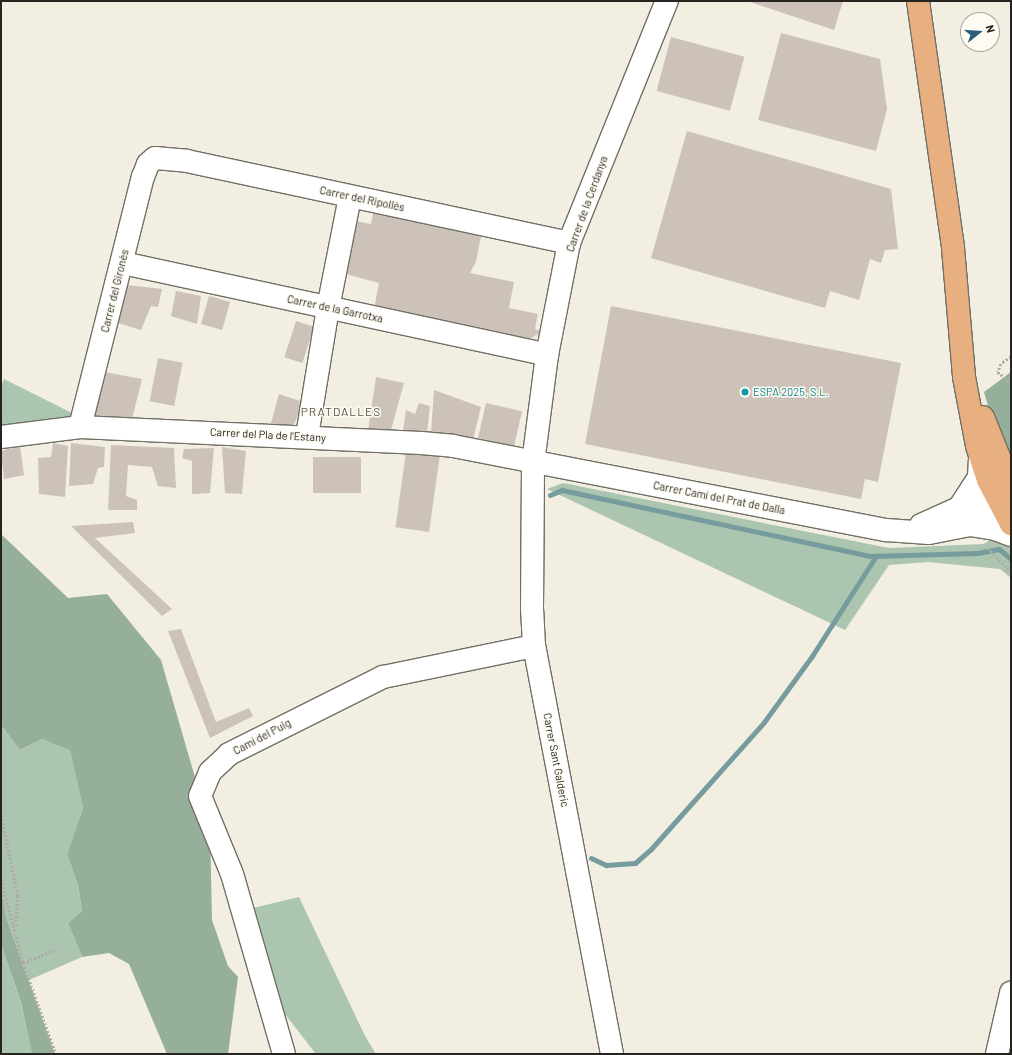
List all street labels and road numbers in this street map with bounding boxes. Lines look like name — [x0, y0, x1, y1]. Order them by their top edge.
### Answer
street label: Carrer de la Cerdanya — [563, 154, 611, 254]
street label: Carrer del Ripollès — [318, 184, 406, 214]
street label: Carrer del Gironès — [98, 248, 132, 334]
street label: Carrer de la Garrotxa — [286, 292, 384, 326]
street label: Carrer del Pla de l'Estany — [210, 425, 326, 445]
street label: Carrer Camí del Prat de Dalla — [652, 479, 786, 517]
street label: Carrer Sant Galderic — [540, 712, 572, 808]
street label: Camí del Puig — [231, 716, 293, 758]

